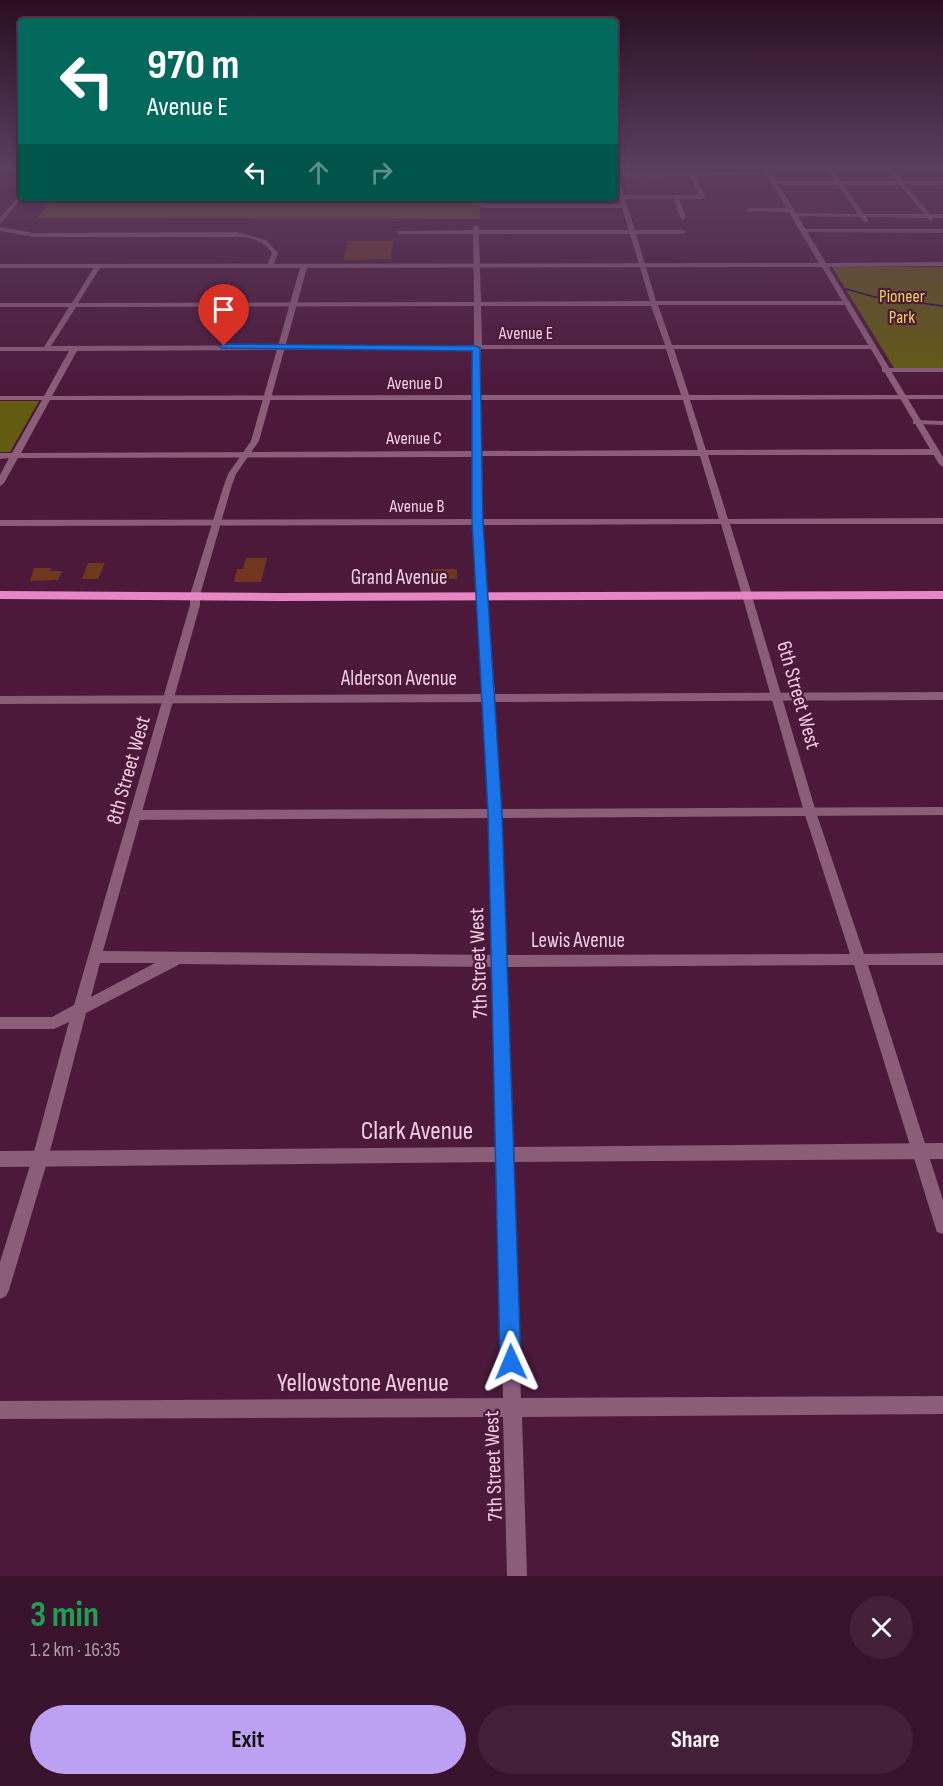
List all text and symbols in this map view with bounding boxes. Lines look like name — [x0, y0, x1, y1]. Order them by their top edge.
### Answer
text: 970 m — [147, 40, 239, 91]
icon: left — [48, 42, 126, 120]
text: Avenue E — [147, 91, 228, 123]
icon: left — [239, 156, 272, 189]
icon: ahead — [302, 156, 335, 189]
icon: right — [365, 156, 398, 189]
pin — [198, 284, 249, 346]
park label: Pioneer Park — [879, 286, 925, 328]
icon: arrive — [207, 293, 240, 326]
street label: Avenue E — [498, 323, 553, 344]
street label: Avenue D — [386, 373, 443, 394]
street label: Avenue C — [385, 428, 442, 449]
street label: Avenue B — [389, 496, 444, 517]
street label: Grand Avenue — [351, 565, 447, 590]
street label: 6th Street West — [771, 638, 826, 752]
street label: Alderson Avenue — [340, 666, 457, 691]
street label: 8th Street West — [101, 713, 156, 827]
street label: 7th Street West — [464, 907, 493, 1019]
street label: Lewis Avenue — [531, 928, 625, 953]
street label: Clark Avenue — [361, 1116, 473, 1147]
position arrow — [479, 1330, 543, 1394]
street label: Yellowstone Avenue — [277, 1368, 449, 1399]
street label: 7th Street West — [479, 1410, 508, 1522]
text: 3 min — [30, 1594, 99, 1637]
button: close — [850, 1596, 913, 1659]
text: 1.2 km · 16:35 — [30, 1638, 120, 1662]
button: Exit — [30, 1705, 466, 1774]
button: Share — [478, 1705, 913, 1774]

